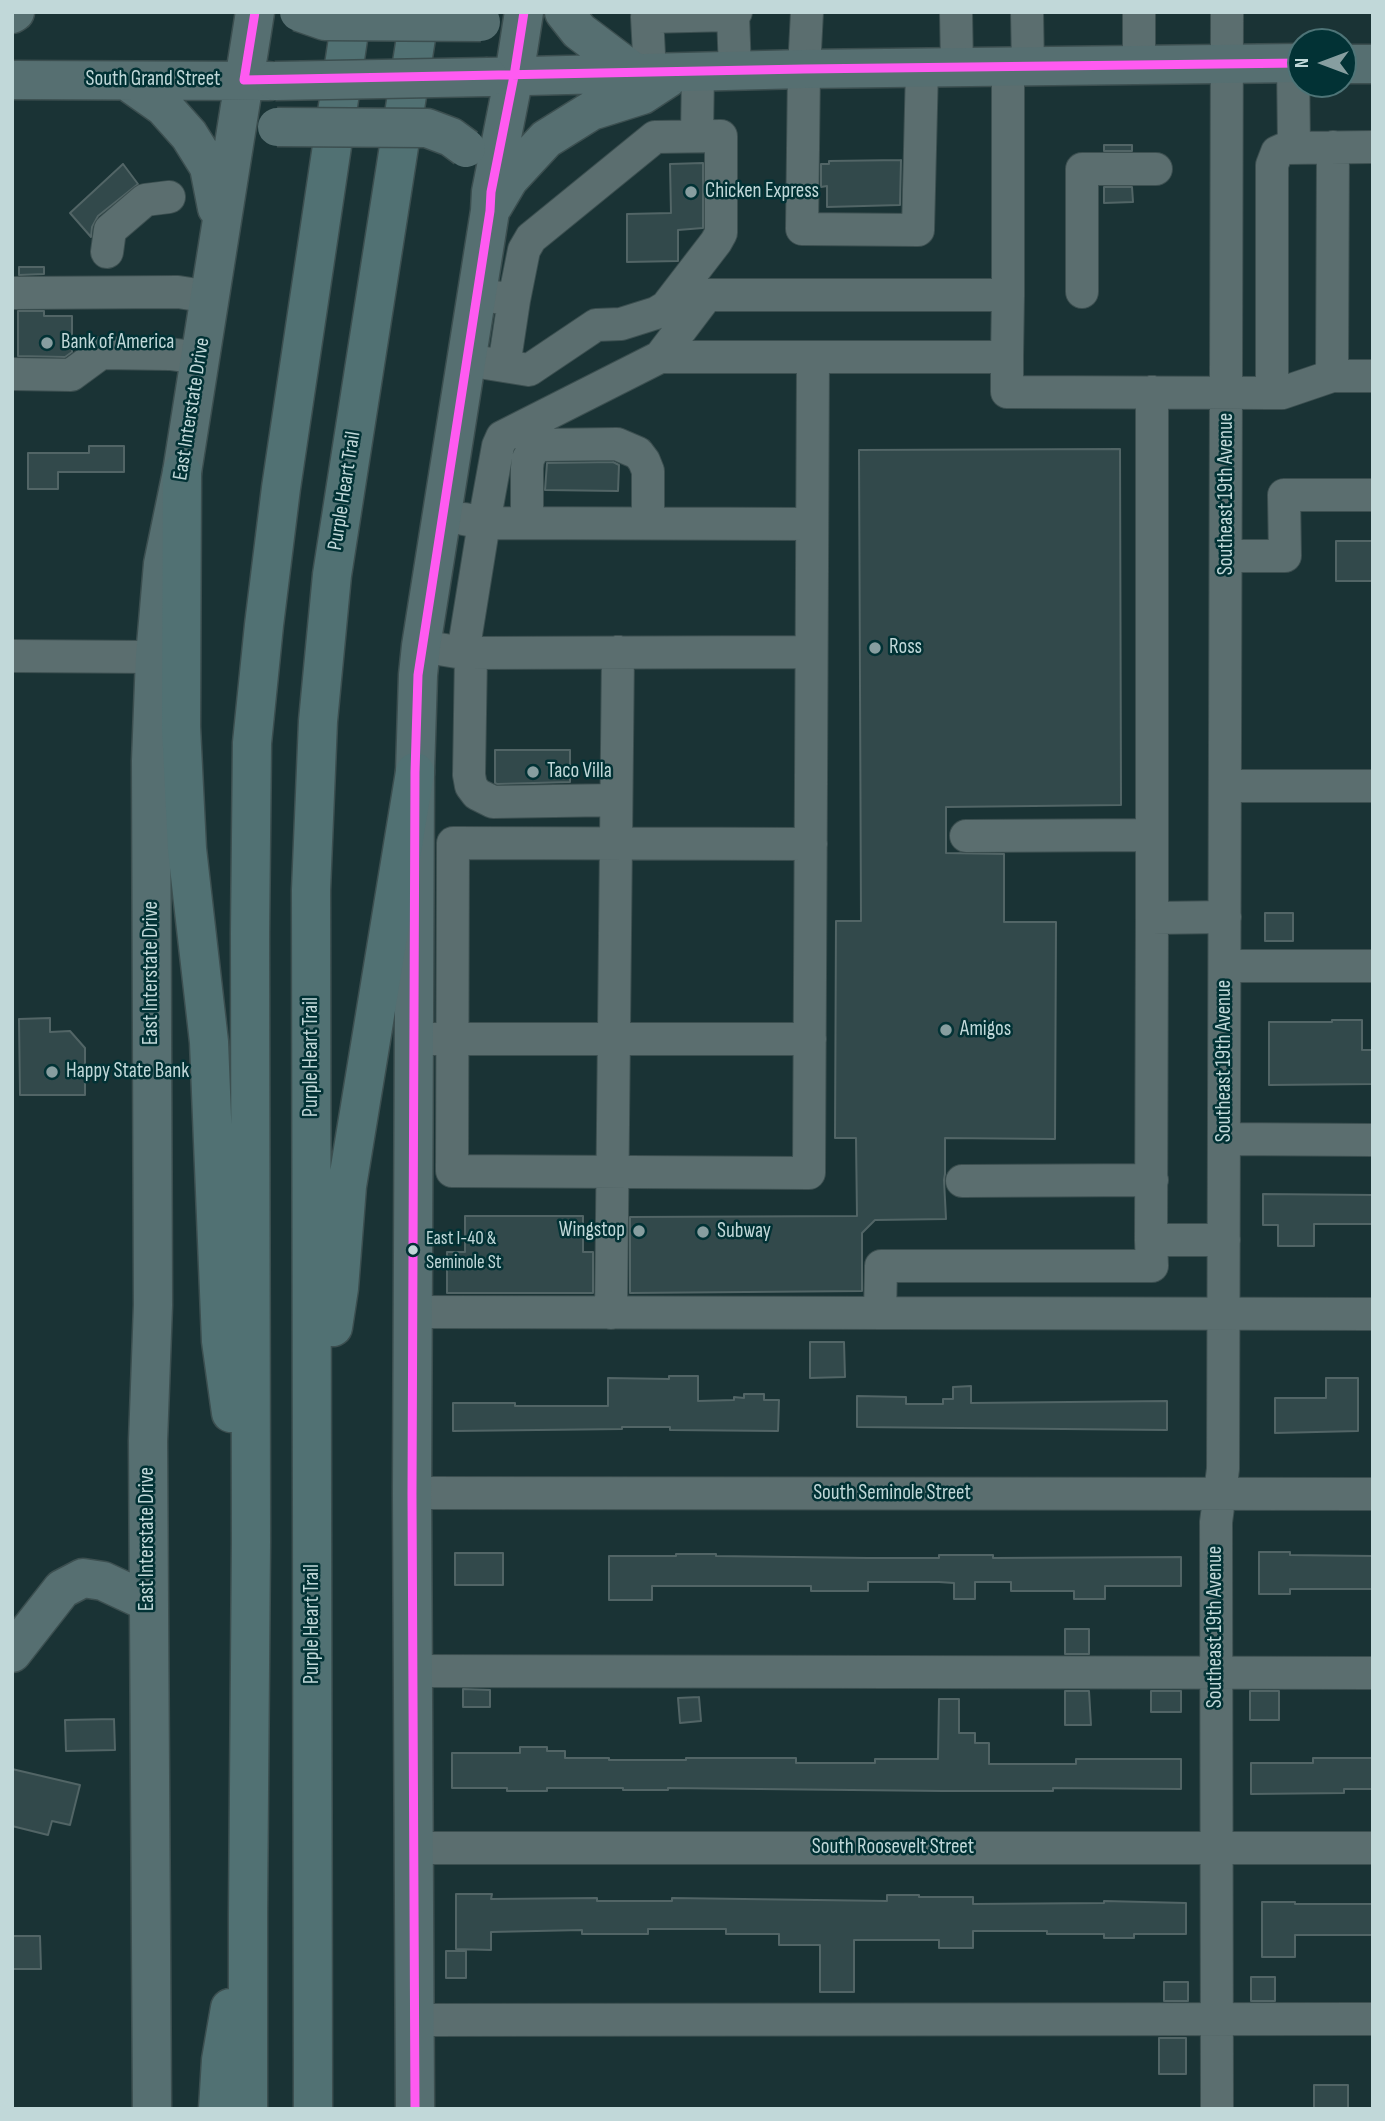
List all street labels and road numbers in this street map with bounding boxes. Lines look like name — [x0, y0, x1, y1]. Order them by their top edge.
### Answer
street label: South Grand Street — [86, 67, 220, 93]
street label: East Interstate Drive — [168, 336, 216, 482]
street label: Southeast 19th Avenue — [1214, 413, 1240, 575]
street label: Purple Heart Trail — [323, 430, 367, 552]
street label: East Interstate Drive — [139, 901, 165, 1045]
street label: Southeast 19th Avenue — [1212, 980, 1238, 1142]
street label: Purple Heart Trail — [299, 997, 325, 1117]
street label: East Interstate Drive — [135, 1467, 161, 1611]
street label: South Seminole Street — [813, 1481, 971, 1507]
street label: Southeast 19th Avenue — [1203, 1546, 1229, 1708]
street label: Purple Heart Trail — [300, 1564, 326, 1684]
street label: South Roosevelt Street — [812, 1835, 974, 1861]

